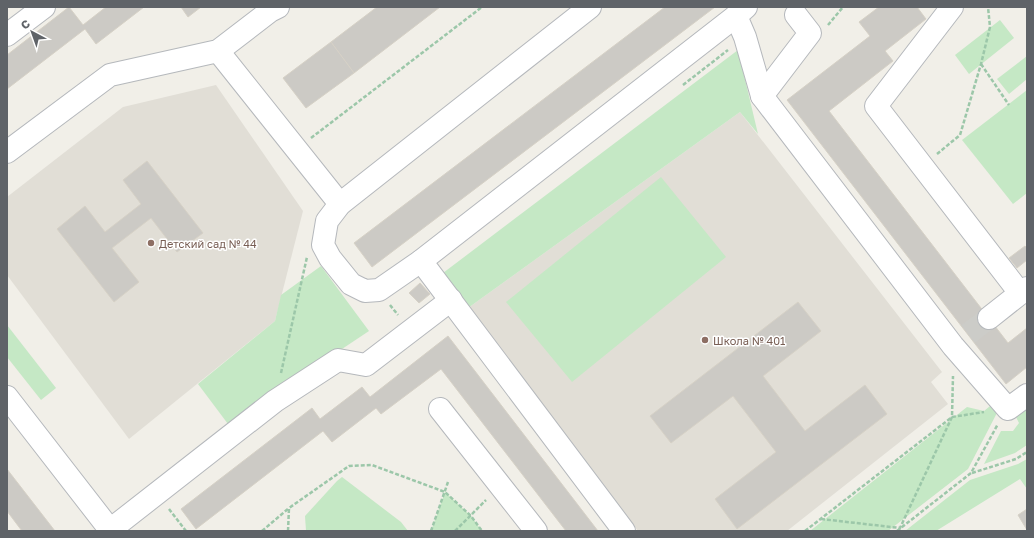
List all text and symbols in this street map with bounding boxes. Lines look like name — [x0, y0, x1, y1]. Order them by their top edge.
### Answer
north arrow — [12, 12, 52, 52]
text: С — [18, 16, 32, 32]
place label: Детский сад № 44 — [159, 237, 257, 250]
marker: Детский сад № 44 — [146, 238, 156, 248]
place label: Школа № 401 — [713, 334, 785, 347]
marker: Школа № 401 — [700, 335, 710, 345]

